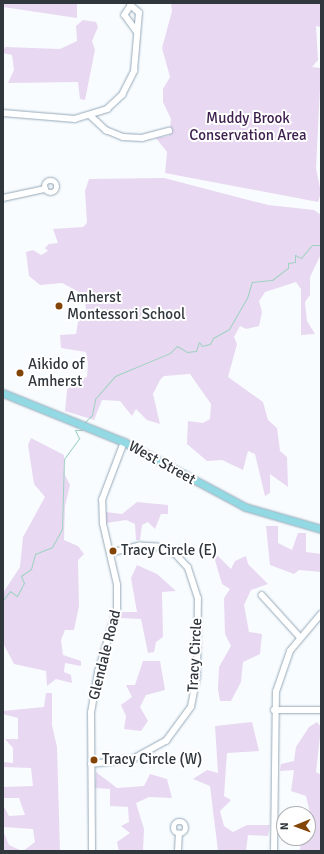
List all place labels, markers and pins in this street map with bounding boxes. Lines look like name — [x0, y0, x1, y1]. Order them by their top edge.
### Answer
place label: Amherst Montessori School — [67, 288, 185, 323]
marker: Amherst Montessori School — [54, 301, 64, 311]
place label: Aikido of Amherst — [28, 355, 85, 390]
marker: Aikido of Amherst — [15, 368, 25, 378]
place label: Tracy Circle (E) — [121, 542, 217, 560]
marker: Tracy Circle (E) — [108, 546, 118, 556]
place label: Tracy Circle (W) — [102, 751, 202, 769]
marker: Tracy Circle (W) — [89, 755, 99, 765]

